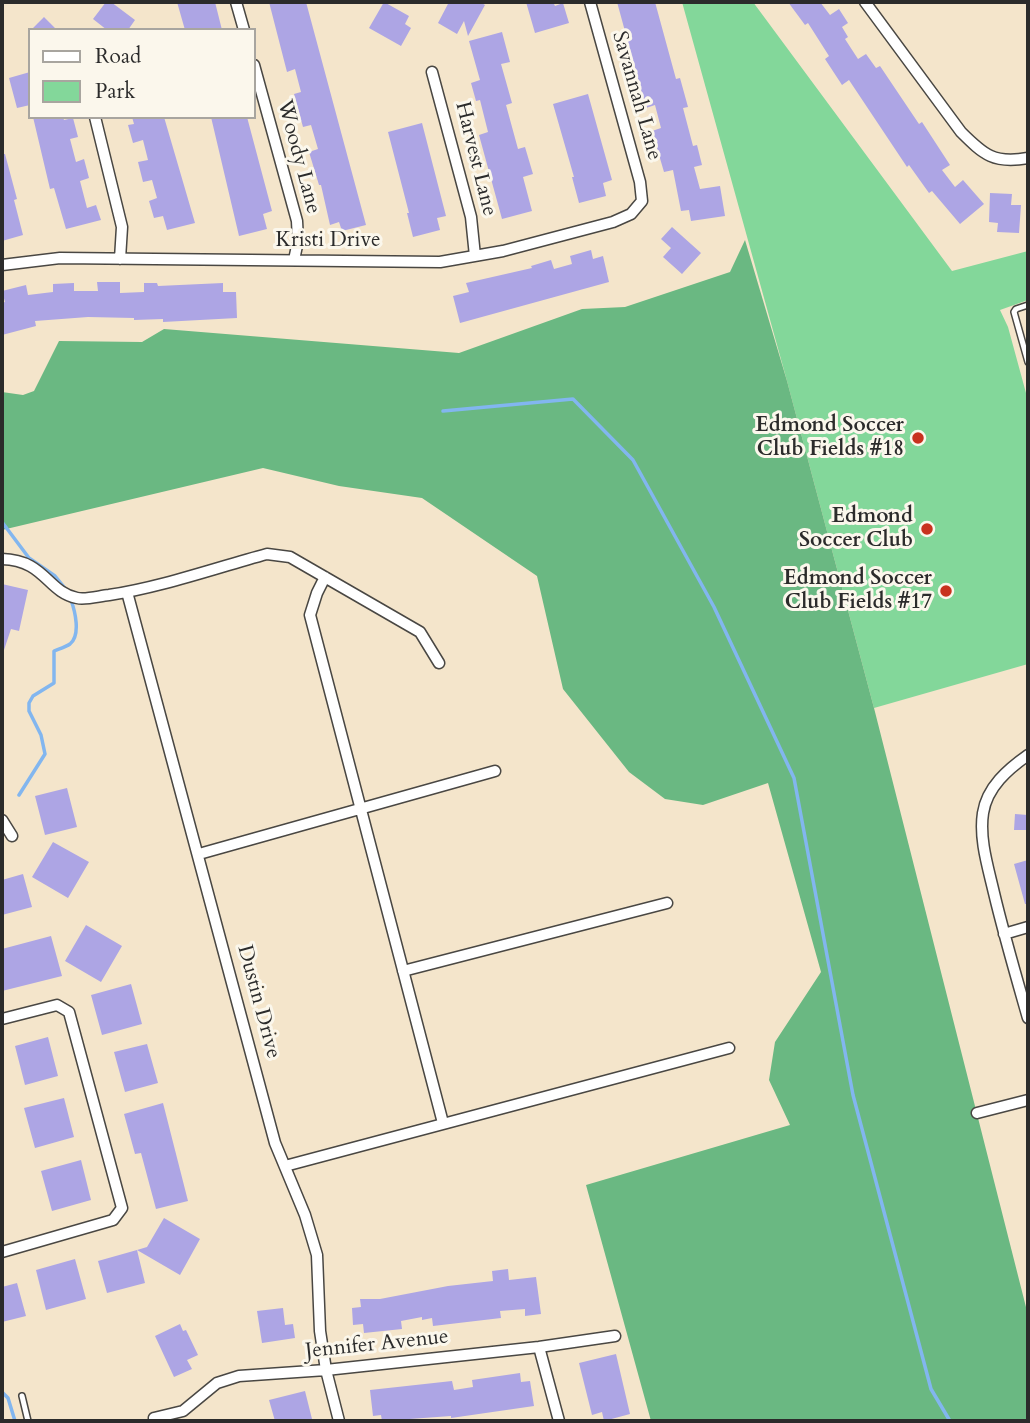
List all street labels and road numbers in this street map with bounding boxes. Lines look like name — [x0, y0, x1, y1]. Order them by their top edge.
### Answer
street label: Savannah Lane — [606, 29, 666, 163]
street label: Woody Lane — [271, 97, 325, 217]
street label: Harvest Lane — [449, 99, 501, 219]
street label: Kristi Drive — [275, 228, 381, 254]
street label: Dustin Drive — [231, 942, 285, 1062]
street label: Jennifer Avenue — [304, 1325, 450, 1365]

